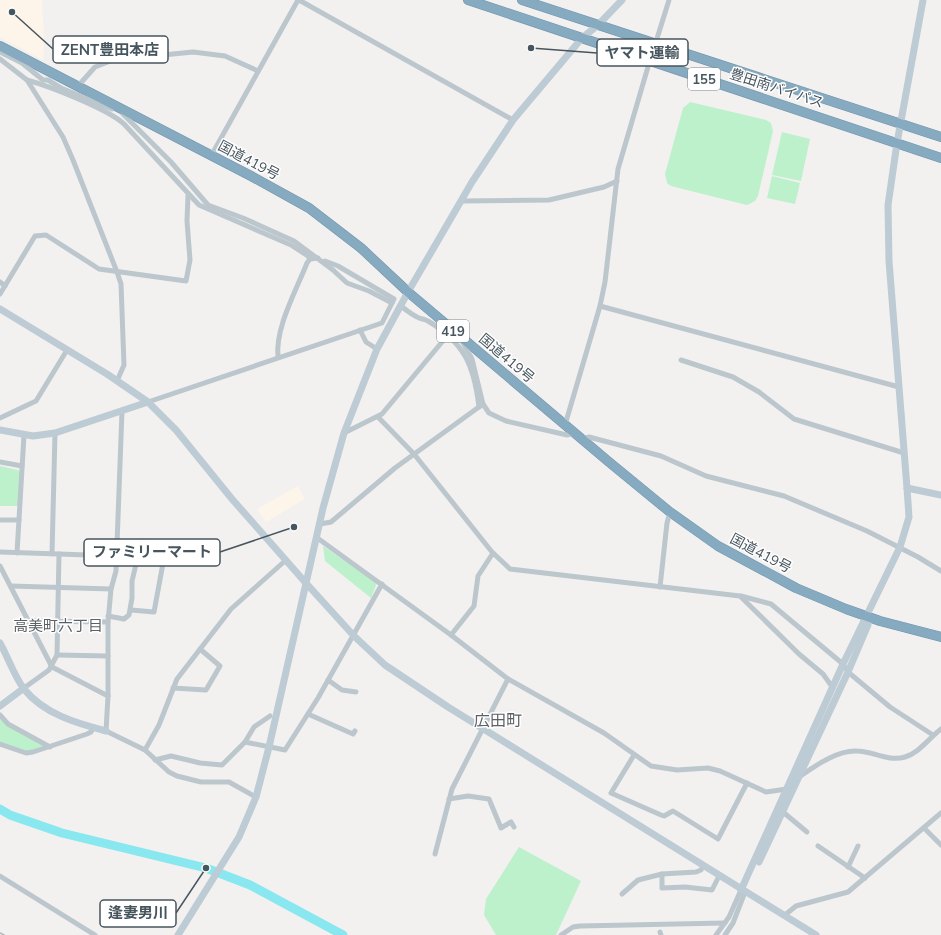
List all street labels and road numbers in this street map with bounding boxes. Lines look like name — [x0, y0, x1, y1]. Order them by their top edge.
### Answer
street label: 豊田南バイパス — [728, 64, 826, 112]
road number: 155 — [688, 68, 720, 90]
street label: 国道419号 — [215, 136, 283, 184]
road number: 419 — [437, 320, 469, 342]
street label: 国道419号 — [475, 330, 539, 386]
street label: 国道419号 — [727, 529, 795, 577]

